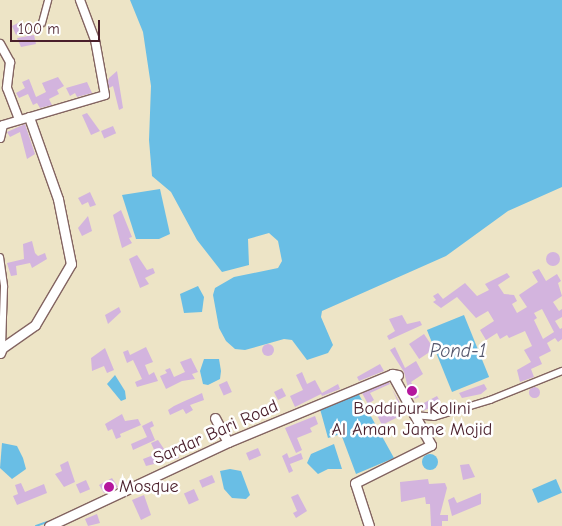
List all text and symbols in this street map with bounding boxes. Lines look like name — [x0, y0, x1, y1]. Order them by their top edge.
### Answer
scale bar — [12, 10, 102, 42]
text: 100 m — [18, 20, 60, 38]
water label: Pond-1 — [430, 341, 486, 363]
marker: Boddipur Kolini Al Aman Jame Mojid — [406, 385, 418, 397]
street label: Sardar Bari Road — [150, 396, 282, 470]
place label: Boddipur Kolini Al Aman Jame Mojid — [332, 399, 492, 442]
place label: Mosque — [119, 476, 178, 498]
marker: Mosque — [103, 481, 115, 493]

